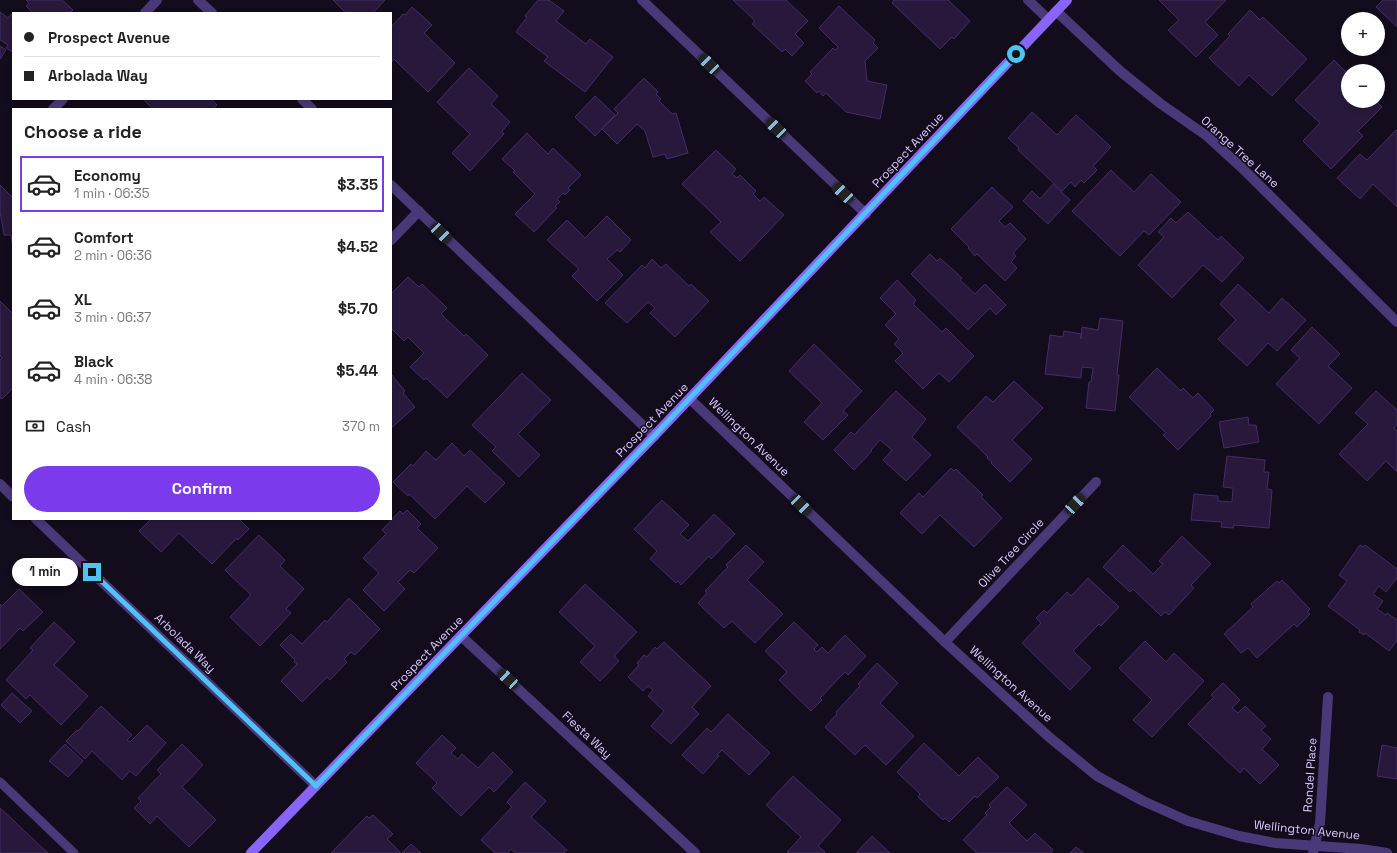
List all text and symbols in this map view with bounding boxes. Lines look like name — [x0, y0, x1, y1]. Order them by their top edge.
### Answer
map controls — [1341, 12, 1385, 108]
button: + — [1341, 12, 1385, 56]
text: Prospect Avenue — [48, 28, 170, 47]
route start — [1007, 45, 1025, 63]
car — [696, 51, 722, 77]
button: − — [1341, 64, 1385, 108]
text: Arbolada Way — [48, 66, 148, 85]
street label: Prospect Avenue — [869, 109, 947, 191]
street label: Orange Tree Lane — [1198, 113, 1282, 191]
car — [763, 115, 789, 141]
text: Choose a ride — [24, 120, 142, 143]
icon: car — [26, 166, 62, 202]
text: Economy — [74, 166, 141, 185]
text: $3.35 — [337, 175, 378, 194]
car — [830, 180, 856, 206]
text: 1 min · 06:35 — [74, 185, 149, 202]
car — [428, 220, 454, 246]
icon: car — [26, 228, 62, 264]
text: Comfort — [74, 228, 134, 247]
text: $4.52 — [337, 237, 378, 256]
text: 2 min · 06:36 — [74, 247, 152, 264]
icon: car — [26, 290, 62, 326]
text: XL — [74, 290, 92, 309]
text: $5.70 — [338, 299, 378, 318]
text: 3 min · 06:37 — [74, 309, 151, 326]
icon: car — [26, 352, 62, 388]
text: Black — [74, 352, 114, 371]
text: $5.44 — [336, 361, 378, 380]
text: 4 min · 06:38 — [74, 371, 152, 388]
street label: Prospect Avenue — [612, 379, 692, 461]
street label: Wellington Avenue — [705, 394, 793, 480]
icon: cash — [24, 415, 46, 437]
text: Cash — [56, 417, 91, 436]
text: 370 m — [342, 418, 380, 435]
button: Confirm — [24, 466, 380, 512]
car — [1062, 491, 1088, 517]
car — [788, 492, 814, 518]
street label: Olive Tree Circle — [974, 515, 1048, 591]
callout: 1 min — [12, 558, 78, 586]
text: 1 min — [29, 563, 61, 580]
route end — [83, 563, 101, 581]
street label: Arbolada Way — [151, 610, 219, 676]
street label: Prospect Avenue — [387, 612, 467, 694]
street label: Wellington Avenue — [966, 642, 1056, 726]
car — [495, 666, 521, 692]
street label: Fiesta Way — [559, 708, 615, 762]
street label: Rondel Place — [1299, 737, 1321, 813]
street label: Wellington Avenue — [1253, 816, 1361, 844]

